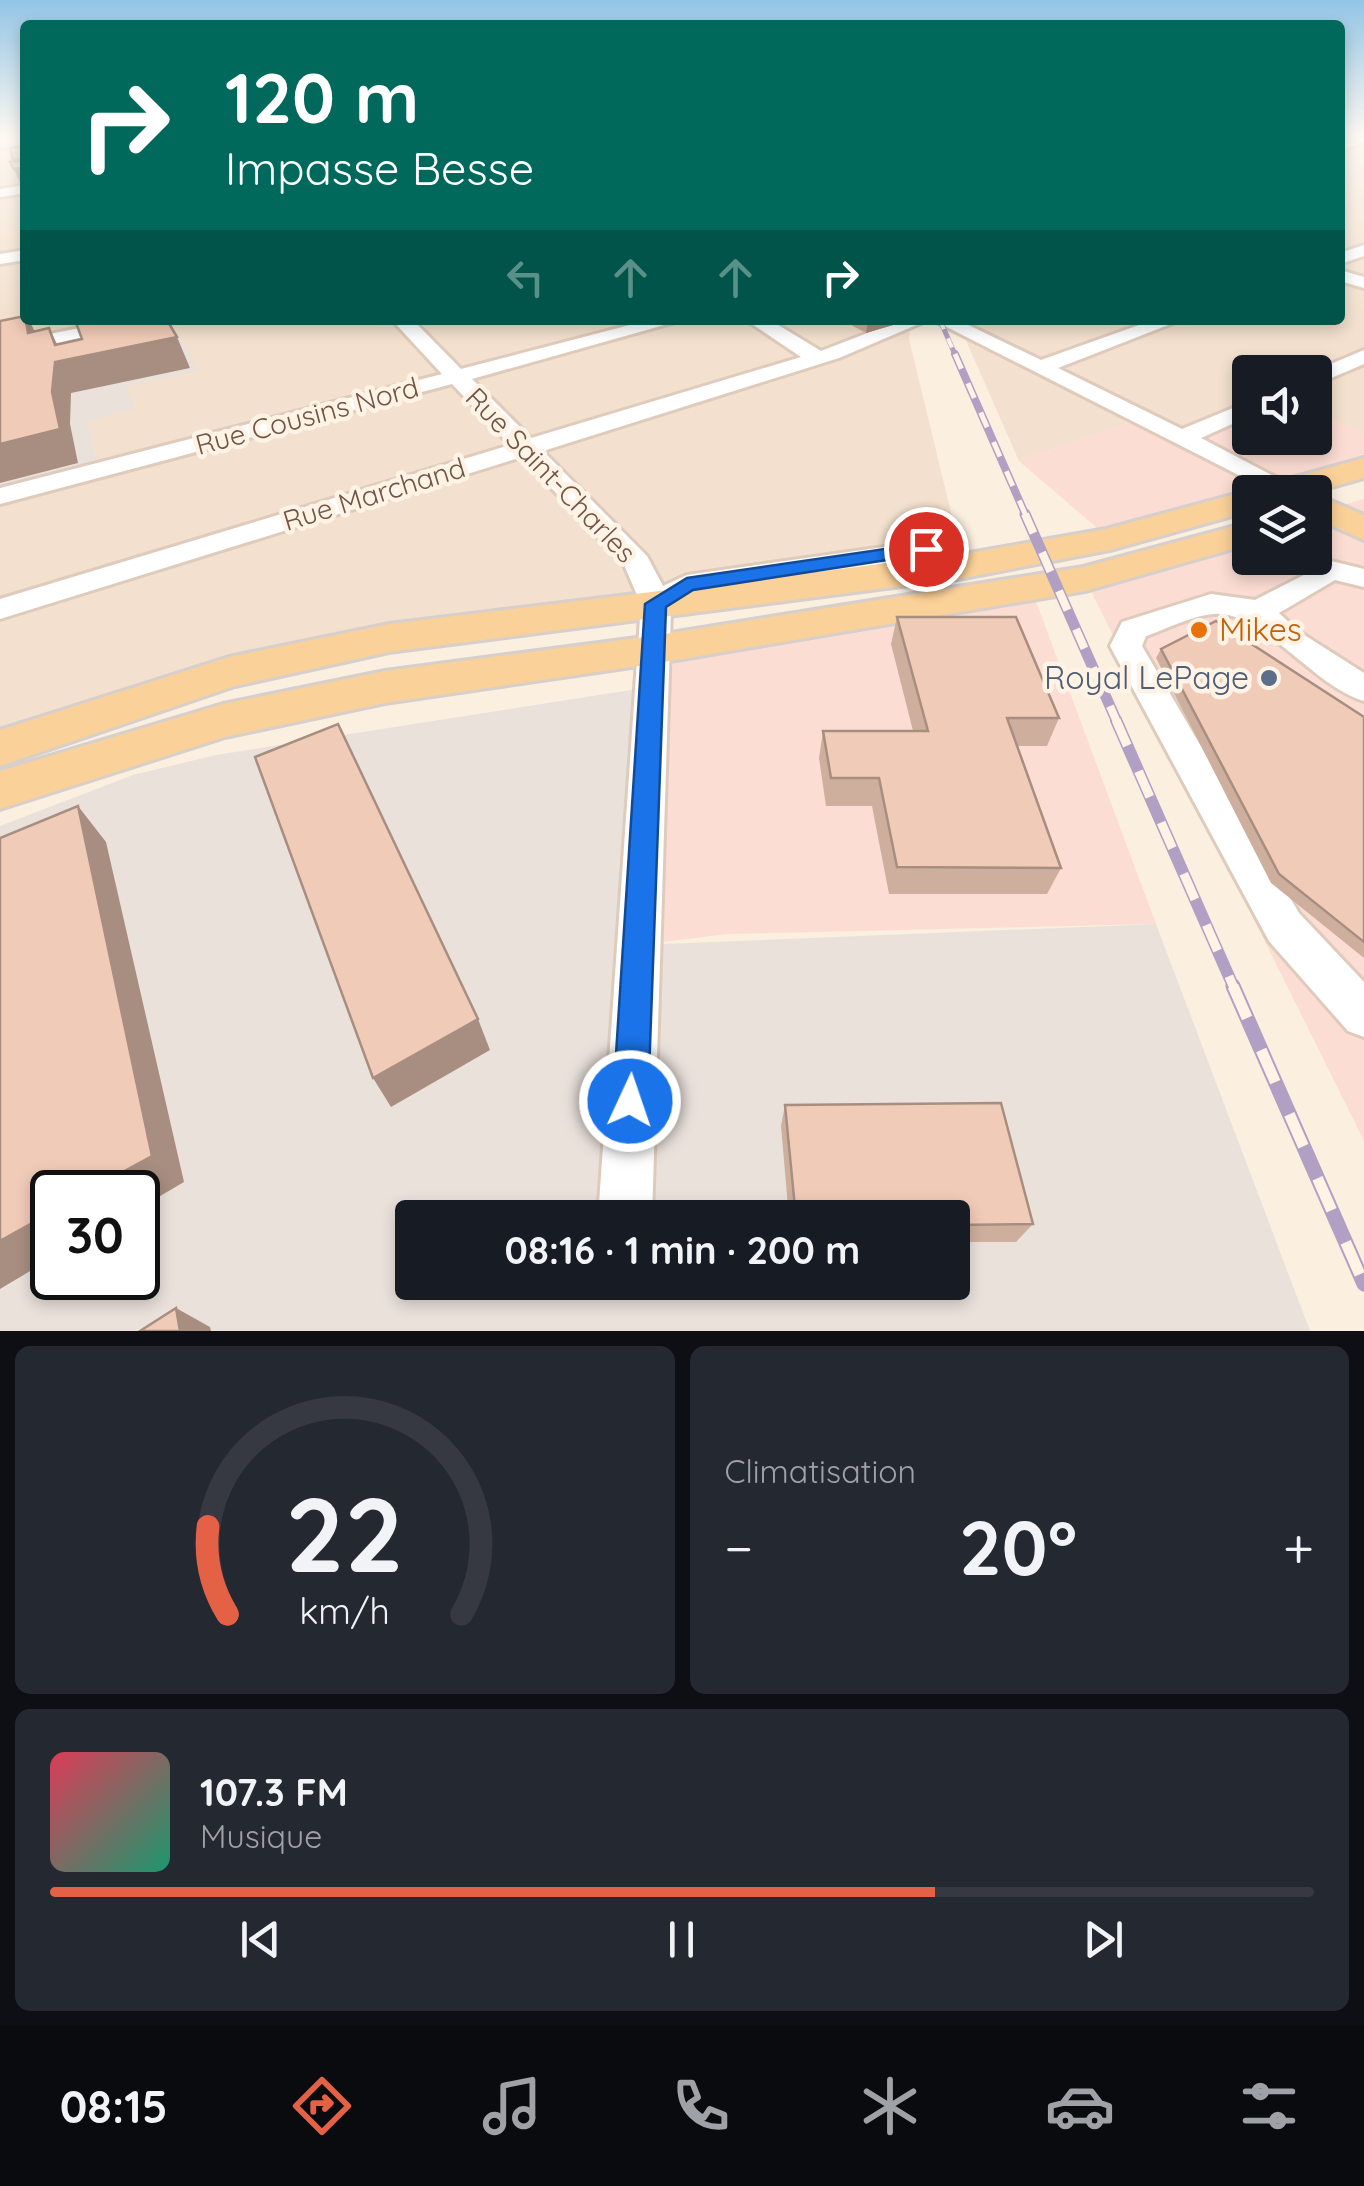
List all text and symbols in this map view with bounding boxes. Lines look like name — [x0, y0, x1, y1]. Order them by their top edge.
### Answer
text: 120 m — [225, 53, 419, 141]
icon: right — [60, 60, 190, 190]
text: Impasse Besse — [225, 140, 534, 196]
icon: left — [498, 250, 553, 305]
icon: ahead — [603, 250, 658, 305]
icon: ahead — [708, 250, 763, 305]
icon: right — [813, 250, 868, 305]
map controls — [1232, 355, 1332, 575]
button: sound — [1232, 355, 1332, 455]
street label: Rue Cousins Nord — [191, 369, 422, 462]
street label: Rue Saint-Charles — [459, 380, 644, 570]
street label: Rue Marchand — [279, 449, 469, 538]
button: layers — [1232, 475, 1332, 575]
pin — [884, 507, 969, 592]
icon: arrive — [899, 522, 954, 577]
place label: Mikes — [1219, 609, 1302, 649]
marker: Mikes — [1188, 619, 1210, 641]
place label: Royal LePage — [1044, 657, 1249, 697]
marker: Royal LePage — [1258, 667, 1280, 689]
position arrow — [578, 1049, 682, 1153]
speed limit sign: 30 — [30, 1170, 160, 1300]
text: 08:16 · 1 min · 200 m — [505, 1226, 860, 1274]
text: Climatisation — [725, 1451, 916, 1491]
text: 22 — [286, 1468, 404, 1598]
text: 20° — [959, 1500, 1077, 1594]
text: − — [725, 1513, 753, 1582]
text: + — [1283, 1513, 1314, 1582]
text: km/h — [299, 1588, 390, 1633]
text: 107.3 FM — [200, 1768, 348, 1816]
text: Musique — [200, 1816, 322, 1856]
icon: previous — [233, 1912, 288, 1967]
icon: pause — [654, 1912, 709, 1967]
icon: next — [1076, 1912, 1131, 1967]
icon: directions — [287, 2071, 357, 2141]
icon: music — [477, 2071, 547, 2141]
icon: phone — [666, 2071, 736, 2141]
icon: climate — [855, 2071, 925, 2141]
icon: car — [1045, 2071, 1115, 2141]
icon: filters — [1234, 2071, 1304, 2141]
text: 08:15 — [60, 2078, 168, 2134]

